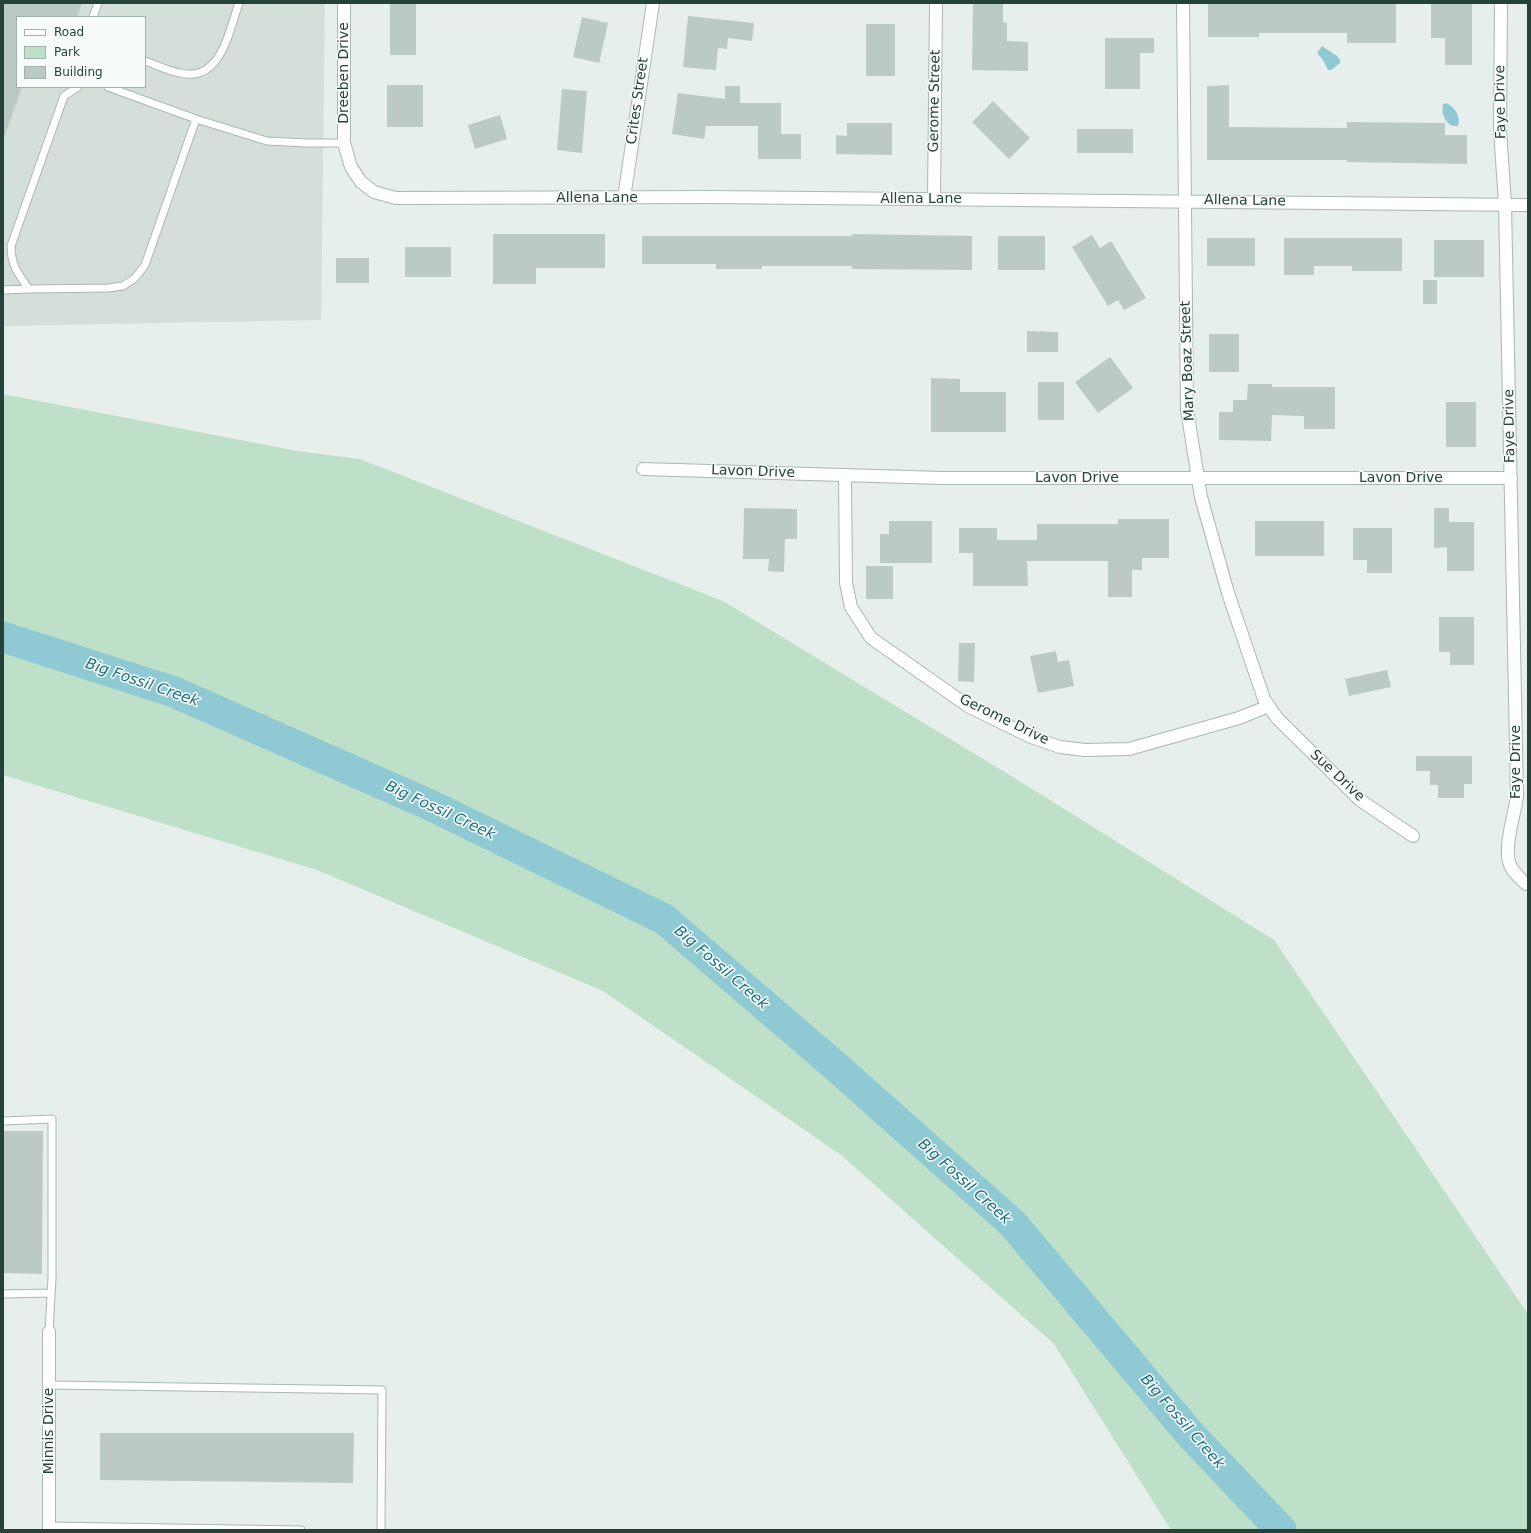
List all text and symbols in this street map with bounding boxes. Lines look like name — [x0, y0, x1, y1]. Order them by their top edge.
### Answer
legend — [16, 16, 146, 88]
street label: Dreeben Drive — [336, 22, 352, 124]
text: Road — [54, 25, 84, 39]
text: Park — [54, 45, 80, 59]
street label: Gerome Street — [926, 50, 944, 152]
street label: Crites Street — [624, 56, 652, 146]
text: Building — [54, 65, 103, 79]
street label: Faye Drive — [1492, 65, 1510, 139]
street label: Allena Lane — [556, 190, 638, 206]
street label: Allena Lane — [880, 191, 962, 207]
street label: Allena Lane — [1204, 192, 1286, 210]
street label: Mary Boaz Street — [1178, 301, 1198, 421]
street label: Faye Drive — [1501, 389, 1519, 463]
street label: Lavon Drive — [711, 462, 795, 482]
street label: Lavon Drive — [1035, 470, 1119, 486]
street label: Lavon Drive — [1359, 470, 1443, 486]
water label: Big Fossil Creek — [83, 655, 201, 711]
street label: Gerome Drive — [957, 691, 1051, 749]
street label: Faye Drive — [1508, 725, 1524, 799]
street label: Sue Drive — [1306, 747, 1368, 805]
water label: Big Fossil Creek — [382, 778, 498, 844]
water label: Big Fossil Creek — [670, 922, 772, 1014]
water label: Big Fossil Creek — [914, 1135, 1014, 1229]
water label: Big Fossil Creek — [1136, 1371, 1228, 1473]
street label: Minnis Drive — [41, 1388, 57, 1474]

